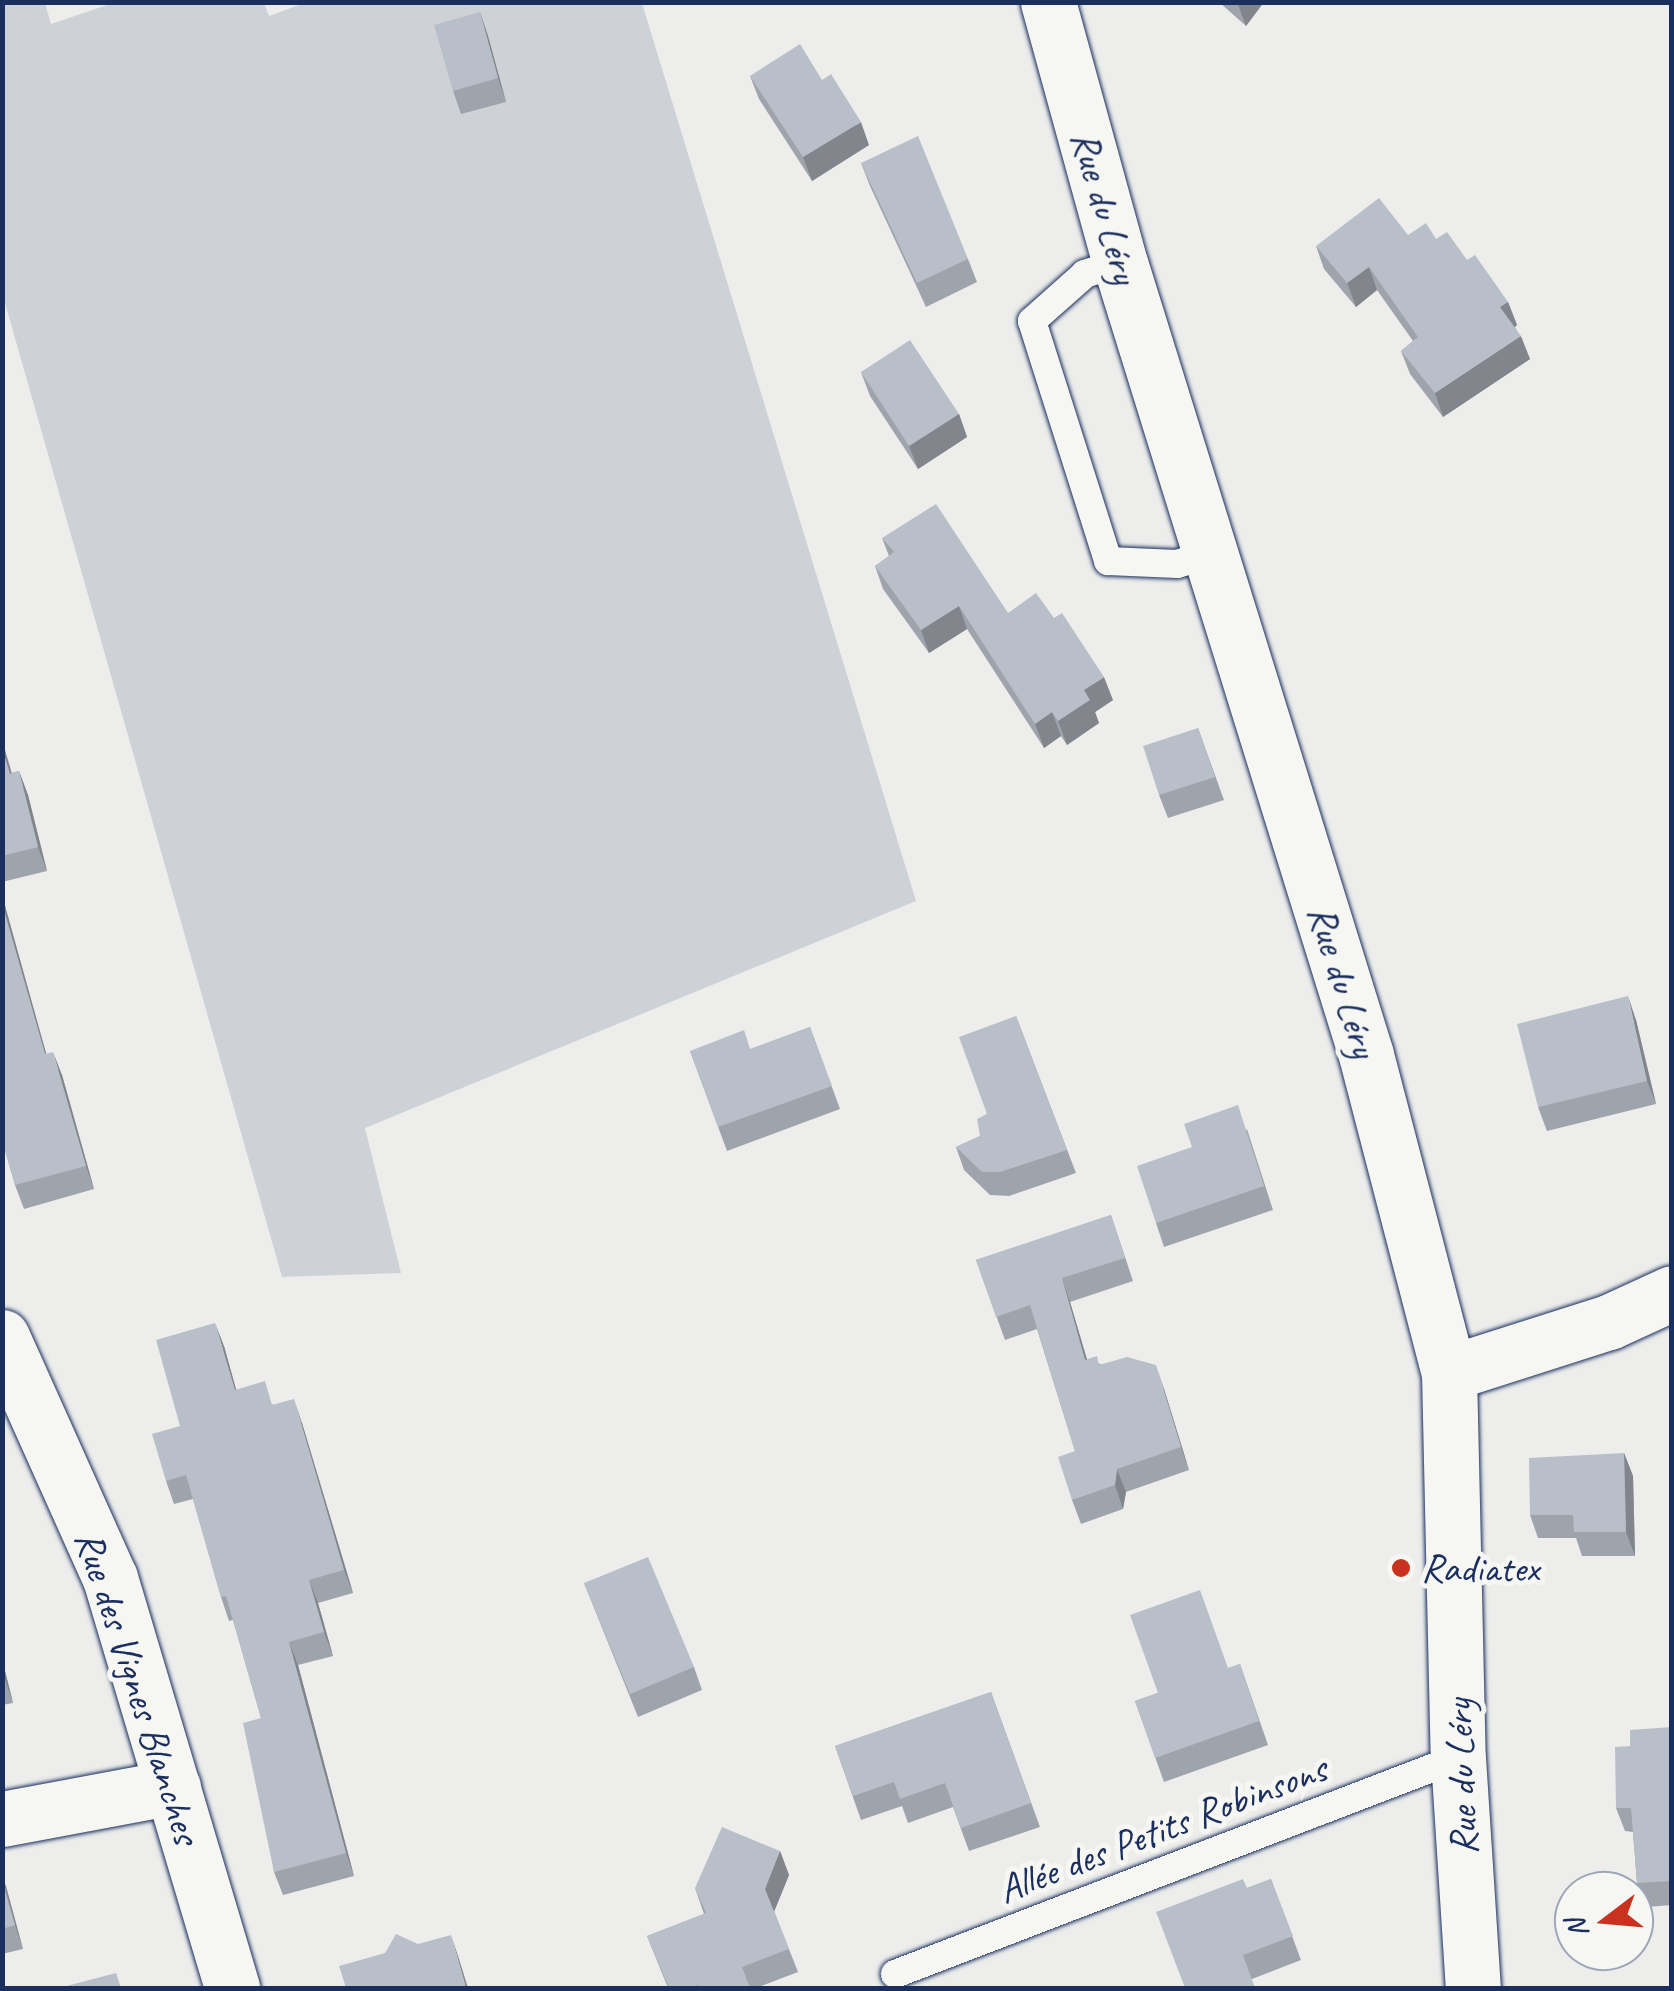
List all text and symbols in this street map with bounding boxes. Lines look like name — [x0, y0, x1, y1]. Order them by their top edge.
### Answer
street label: Rue du Léry — [1060, 126, 1150, 288]
street label: Rue du Léry — [1297, 900, 1389, 1062]
street label: Rue des Vignes Blanches — [64, 1523, 212, 1851]
place label: Radiatex — [1421, 1544, 1539, 1592]
marker: Radiatex — [1390, 1557, 1412, 1579]
street label: Rue du Léry — [1434, 1698, 1488, 1856]
street label: Allée des Petits Robinsons — [991, 1744, 1333, 1914]
north arrow — [1554, 1871, 1654, 1971]
text: N — [1557, 1916, 1596, 1942]

